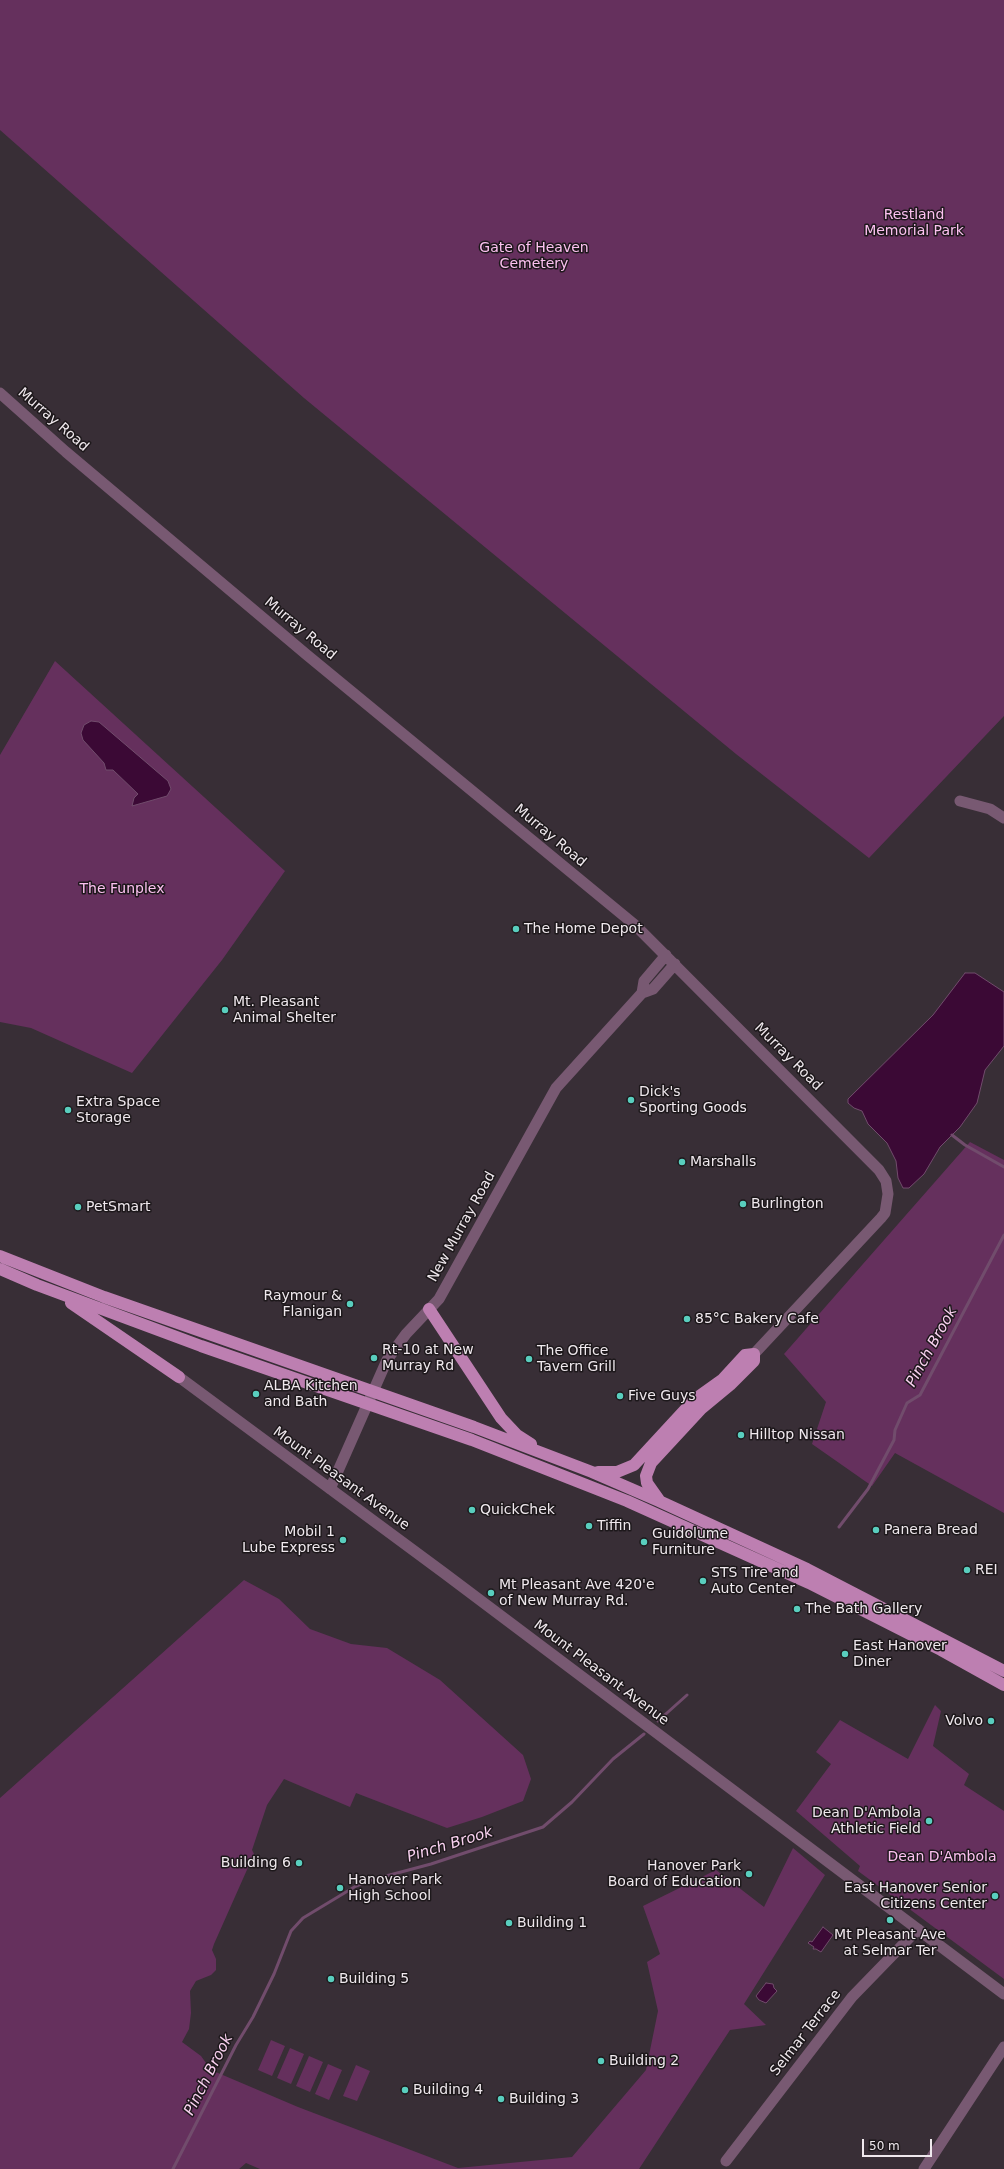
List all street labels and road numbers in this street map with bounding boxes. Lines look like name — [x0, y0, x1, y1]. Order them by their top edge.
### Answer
street label: Murray Road — [14, 385, 92, 455]
street label: Murray Road — [261, 594, 339, 664]
street label: Murray Road — [511, 801, 589, 871]
street label: Murray Road — [751, 1020, 825, 1094]
street label: New Murray Road — [425, 1169, 499, 1285]
street label: Mount Pleasant Avenue — [269, 1424, 413, 1534]
street label: Mount Pleasant Avenue — [530, 1617, 672, 1729]
street label: Selmar Terrace — [767, 1987, 845, 2079]

